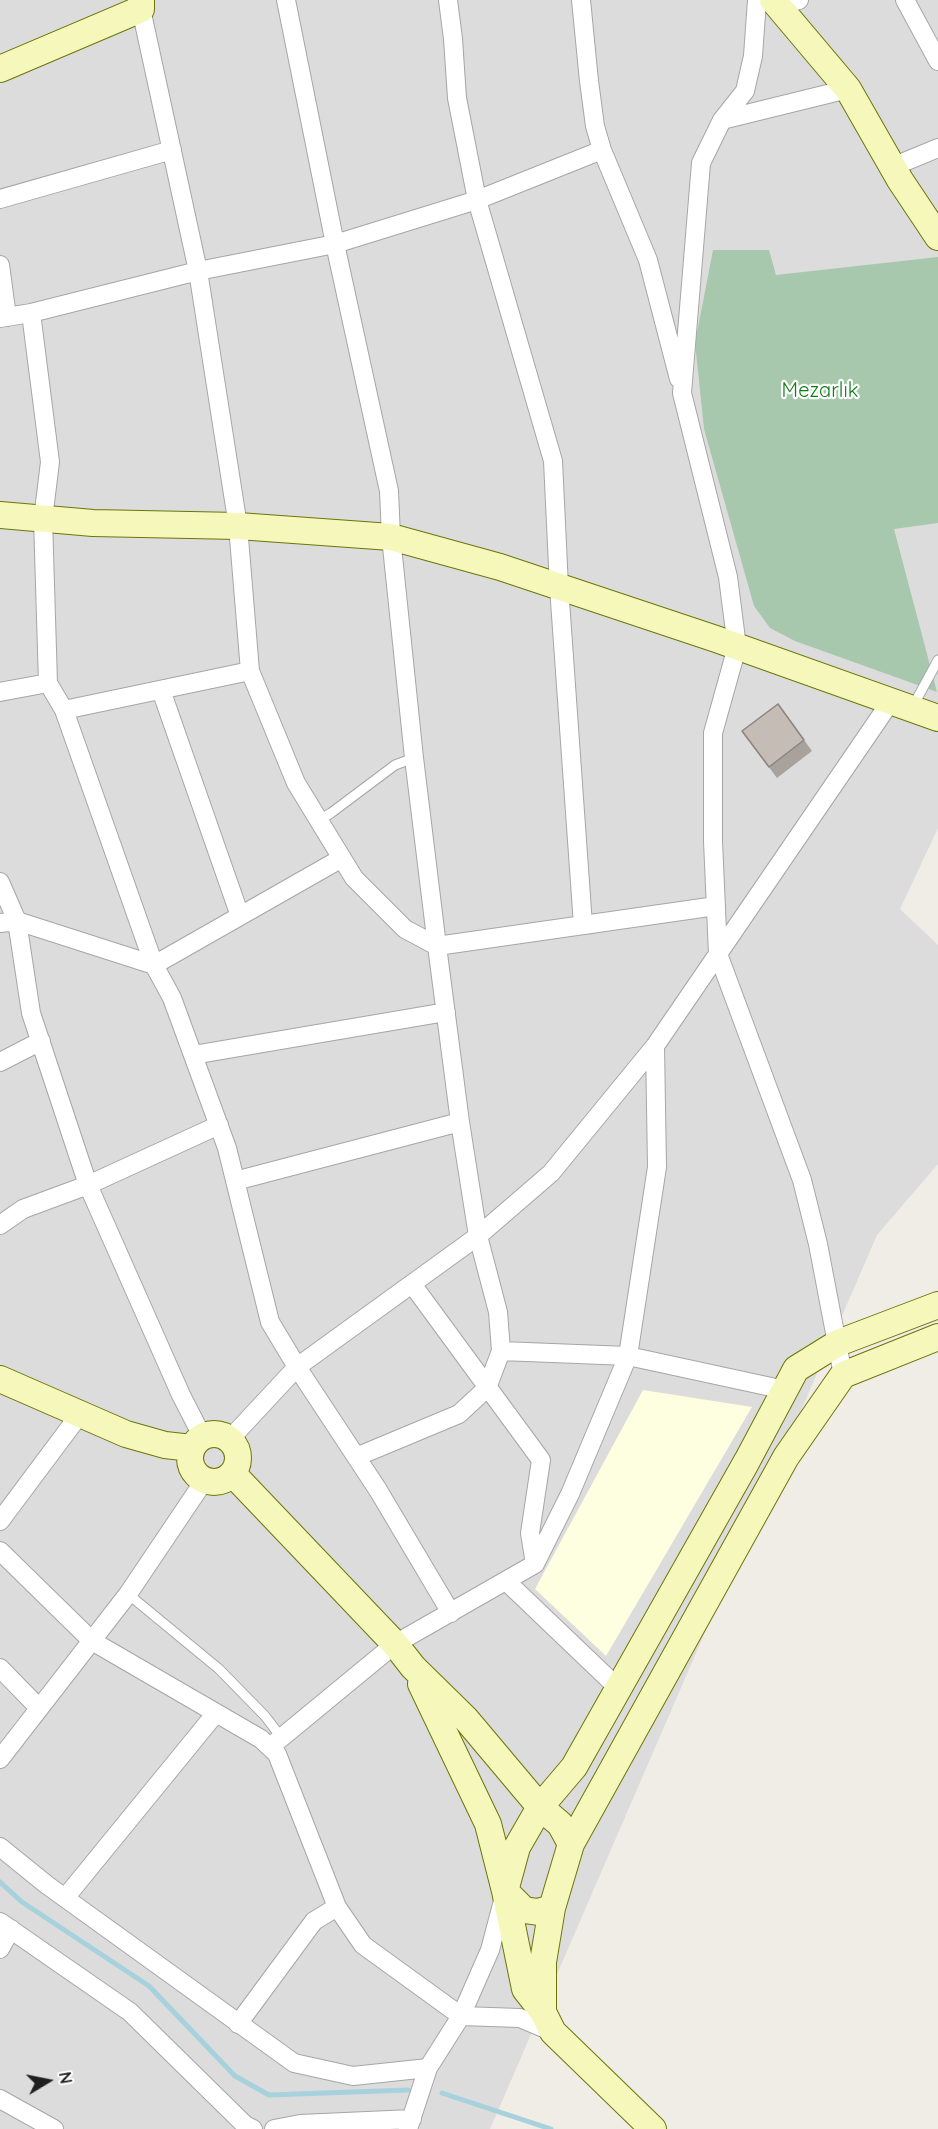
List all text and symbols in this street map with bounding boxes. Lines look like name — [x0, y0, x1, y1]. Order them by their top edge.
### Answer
park label: Mezarlık — [782, 379, 858, 403]
north arrow — [18, 2051, 78, 2111]
text: N — [55, 2070, 77, 2085]

